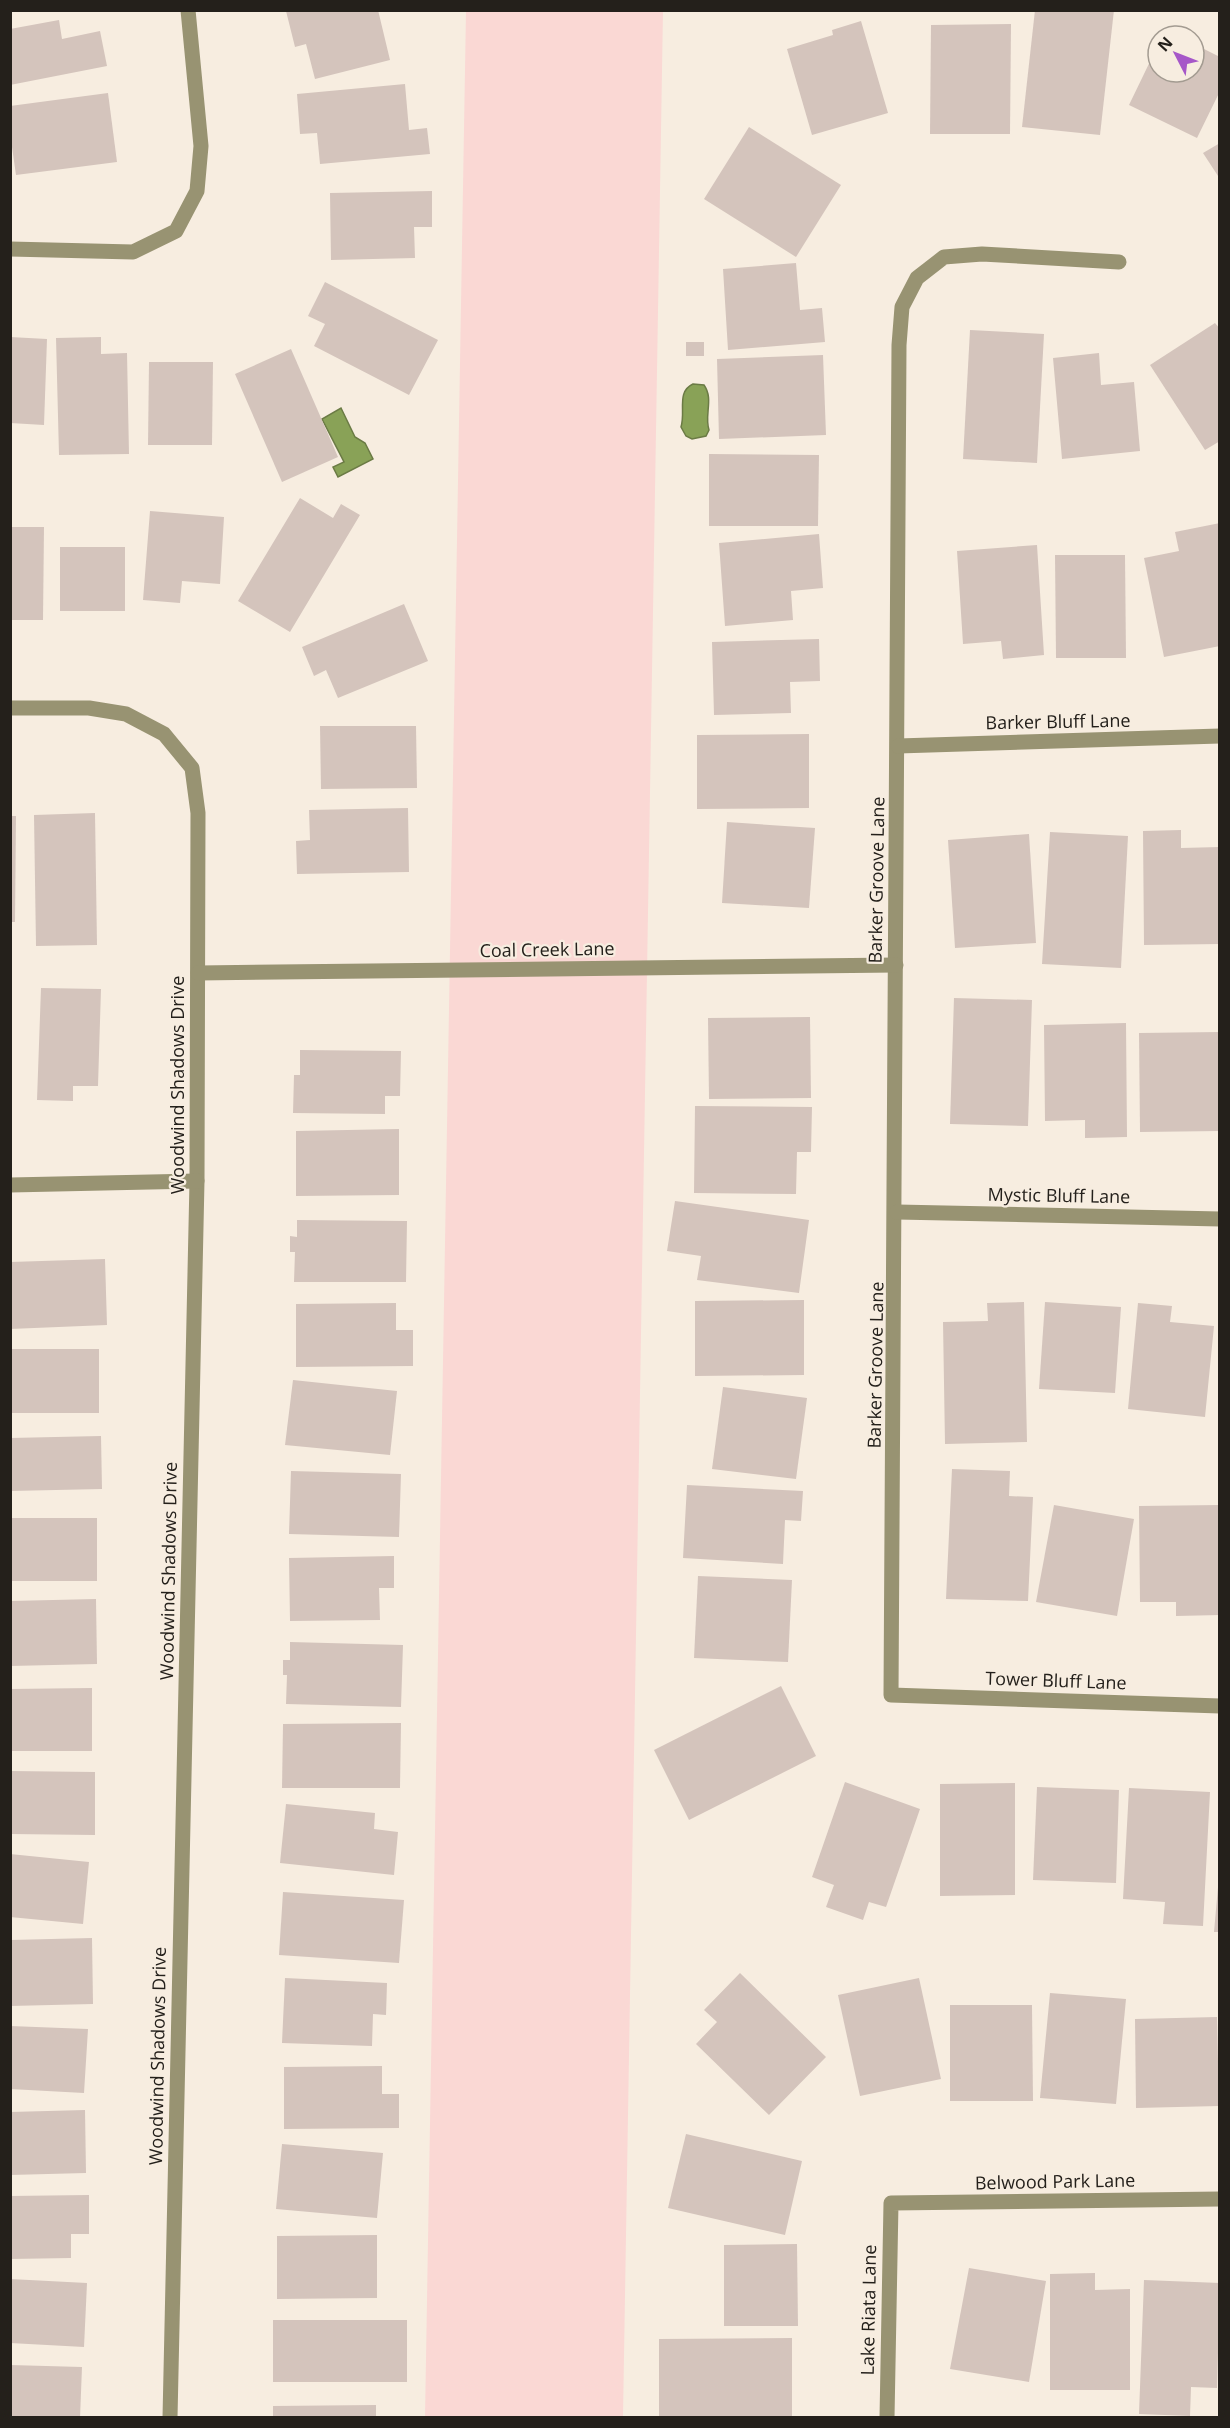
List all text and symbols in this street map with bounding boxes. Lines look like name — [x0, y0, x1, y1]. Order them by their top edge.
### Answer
north arrow — [1146, 24, 1206, 84]
text: N — [1152, 32, 1177, 56]
street label: Barker Bluff Lane — [985, 708, 1131, 734]
street label: Barker Groove Lane — [863, 796, 889, 964]
street label: Coal Creek Lane — [479, 936, 615, 962]
street label: Woodwind Shadows Drive — [165, 976, 189, 1194]
street label: Mystic Bluff Lane — [988, 1182, 1131, 1208]
street label: Barker Groove Lane — [862, 1281, 888, 1449]
street label: Woodwind Shadows Drive — [154, 1462, 182, 1680]
street label: Tower Bluff Lane — [985, 1666, 1127, 1694]
street label: Woodwind Shadows Drive — [143, 1947, 171, 2165]
street label: Belwood Park Lane — [975, 2168, 1135, 2194]
street label: Lake Riata Lane — [855, 2244, 881, 2376]

